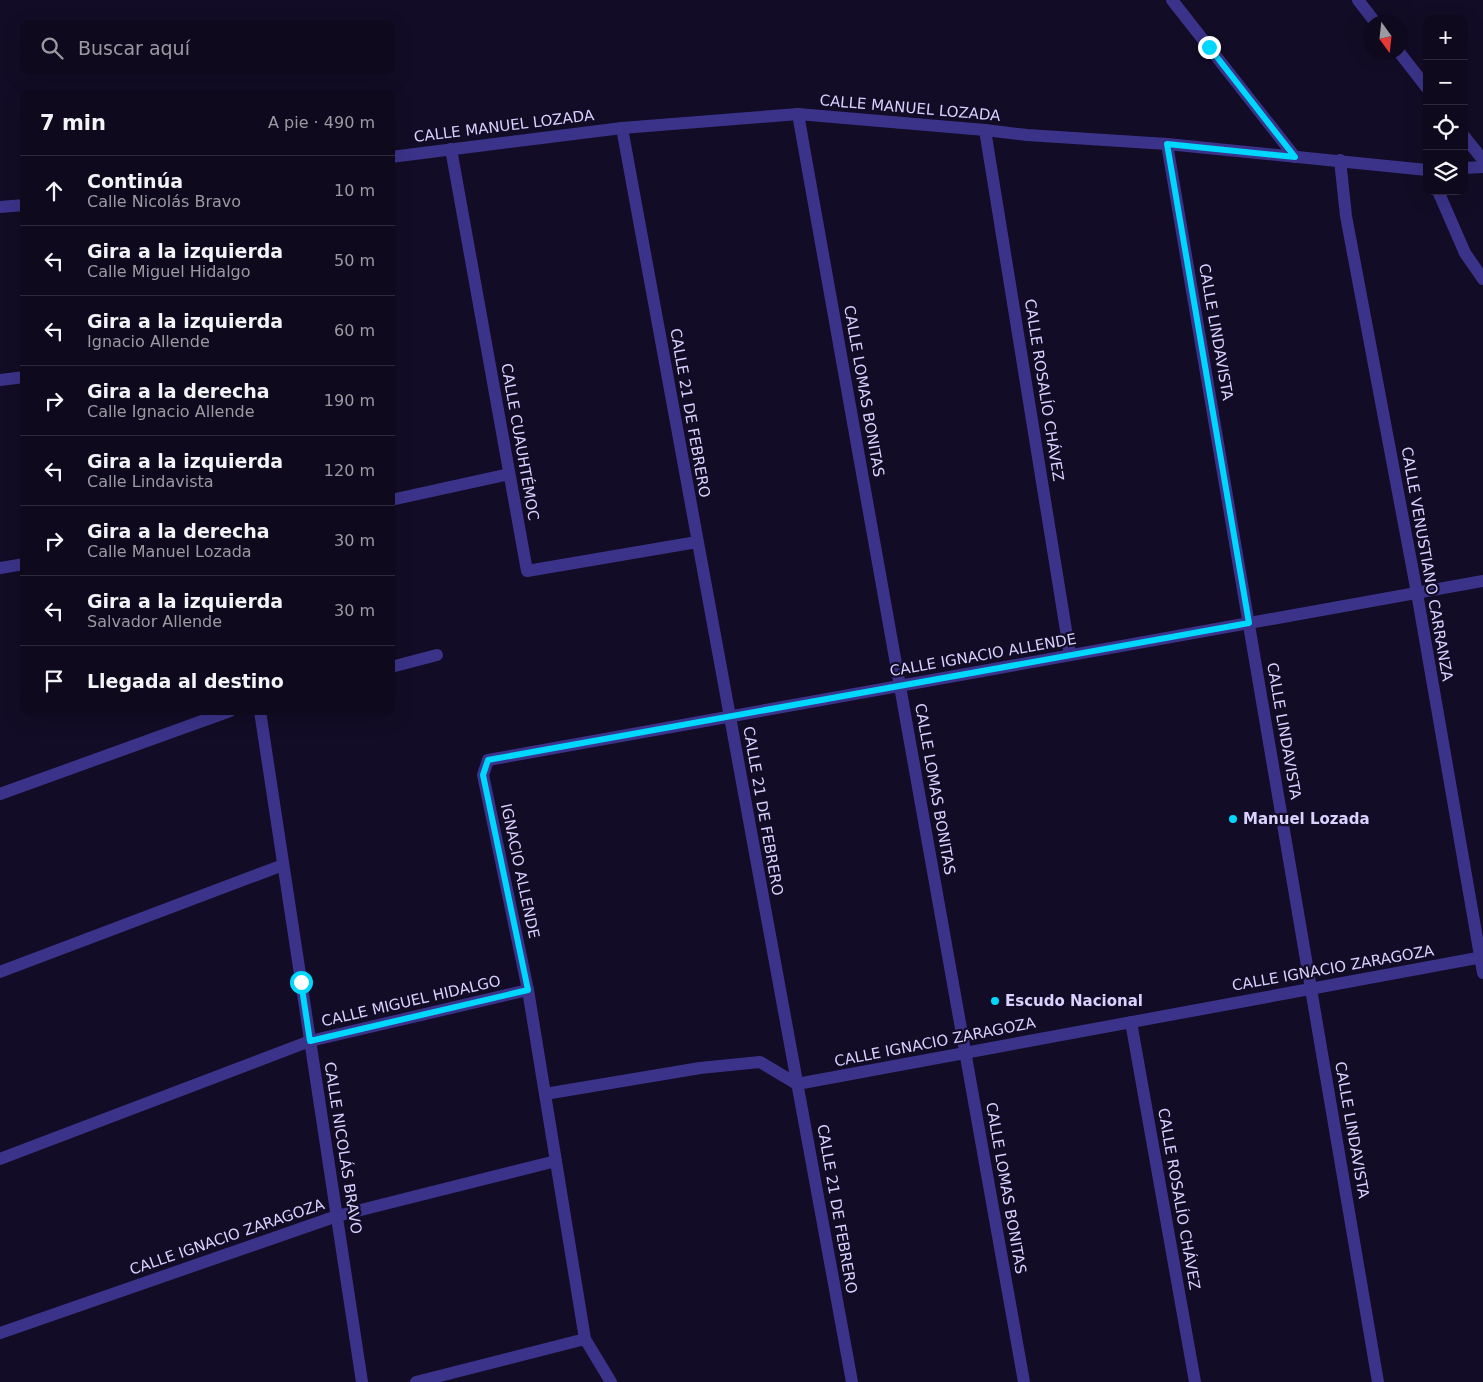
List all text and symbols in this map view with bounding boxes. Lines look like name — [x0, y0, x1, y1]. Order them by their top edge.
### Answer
north arrow — [1363, 15, 1408, 60]
map controls — [1423, 15, 1468, 195]
button: + — [1423, 15, 1468, 60]
search box — [20, 20, 395, 75]
icon: search — [38, 34, 66, 62]
route end — [1198, 36, 1221, 59]
text: Buscar aquí — [78, 37, 190, 59]
button: − — [1423, 60, 1468, 105]
street label: CALLE MANUEL LOZADA — [819, 91, 1002, 125]
button: locate — [1423, 105, 1468, 150]
street label: CALLE MANUEL LOZADA — [413, 106, 596, 146]
text: 7 min — [40, 111, 106, 135]
text: A pie · 490 m — [268, 113, 375, 132]
button: layers — [1423, 150, 1468, 195]
text: Continúa — [87, 170, 183, 192]
icon: ahead — [40, 177, 68, 205]
text: 10 m — [334, 181, 375, 200]
text: Calle Nicolás Bravo — [87, 192, 241, 211]
text: Gira a la izquierda — [87, 240, 283, 262]
icon: left — [40, 247, 68, 275]
text: 50 m — [334, 251, 375, 270]
text: Calle Miguel Hidalgo — [87, 262, 251, 281]
street label: CALLE LINDAVISTA — [1195, 262, 1237, 403]
street label: CALLE ROSALÍO CHÁVEZ — [1021, 297, 1068, 482]
street label: CALLE LOMAS BONITAS — [840, 304, 888, 478]
text: Gira a la izquierda — [87, 310, 283, 332]
icon: left — [40, 317, 68, 345]
text: 60 m — [334, 321, 375, 340]
street label: CALLE 21 DE FEBRERO — [666, 327, 714, 499]
text: Ignacio Allende — [87, 332, 210, 351]
street label: CALLE CUAUHTÉMOC — [497, 362, 544, 522]
text: Gira a la derecha — [87, 380, 270, 402]
icon: right — [40, 387, 68, 415]
text: 190 m — [324, 391, 375, 410]
text: Calle Ignacio Allende — [87, 402, 255, 421]
street label: CALLE VENUSTIANO CARRANZA — [1397, 445, 1457, 683]
text: Gira a la izquierda — [87, 450, 283, 472]
icon: left — [40, 457, 68, 485]
text: 120 m — [324, 461, 375, 480]
text: Calle Lindavista — [87, 472, 214, 491]
text: Gira a la derecha — [87, 520, 270, 542]
icon: right — [40, 527, 68, 555]
text: 30 m — [334, 531, 375, 550]
text: Calle Manuel Lozada — [87, 542, 252, 561]
text: Gira a la izquierda — [87, 590, 283, 612]
icon: left — [40, 597, 68, 625]
text: 30 m — [334, 601, 375, 620]
text: Salvador Allende — [87, 612, 222, 631]
street label: CALLE IGNACIO ALLENDE — [888, 630, 1078, 680]
street label: CALLE LINDAVISTA — [1263, 661, 1305, 802]
icon: arrive — [40, 667, 68, 695]
text: Llegada al destino — [87, 670, 284, 692]
street label: CALLE LOMAS BONITAS — [911, 702, 959, 876]
street label: CALLE 21 DE FEBRERO — [739, 725, 787, 897]
street label: IGNACIO ALLENDE — [497, 802, 543, 940]
place label: Manuel Lozada — [1243, 810, 1370, 828]
marker: Manuel Lozada — [1227, 813, 1239, 825]
street label: CALLE IGNACIO ZARAGOZA — [1231, 941, 1436, 995]
route start — [290, 971, 313, 994]
street label: CALLE MIGUEL HIDALGO — [320, 972, 502, 1030]
place label: Escudo Nacional — [1005, 992, 1143, 1010]
marker: Escudo Nacional — [989, 995, 1001, 1007]
street label: CALLE IGNACIO ZARAGOZA — [833, 1013, 1038, 1070]
street label: CALLE NICOLÁS BRAVO — [320, 1060, 366, 1235]
street label: CALLE LINDAVISTA — [1331, 1060, 1373, 1201]
street label: CALLE LOMAS BONITAS — [982, 1101, 1030, 1275]
street label: CALLE ROSALÍO CHÁVEZ — [1154, 1106, 1205, 1291]
street label: CALLE 21 DE FEBRERO — [813, 1123, 861, 1295]
street label: CALLE IGNACIO ZARAGOZA — [127, 1195, 327, 1279]

